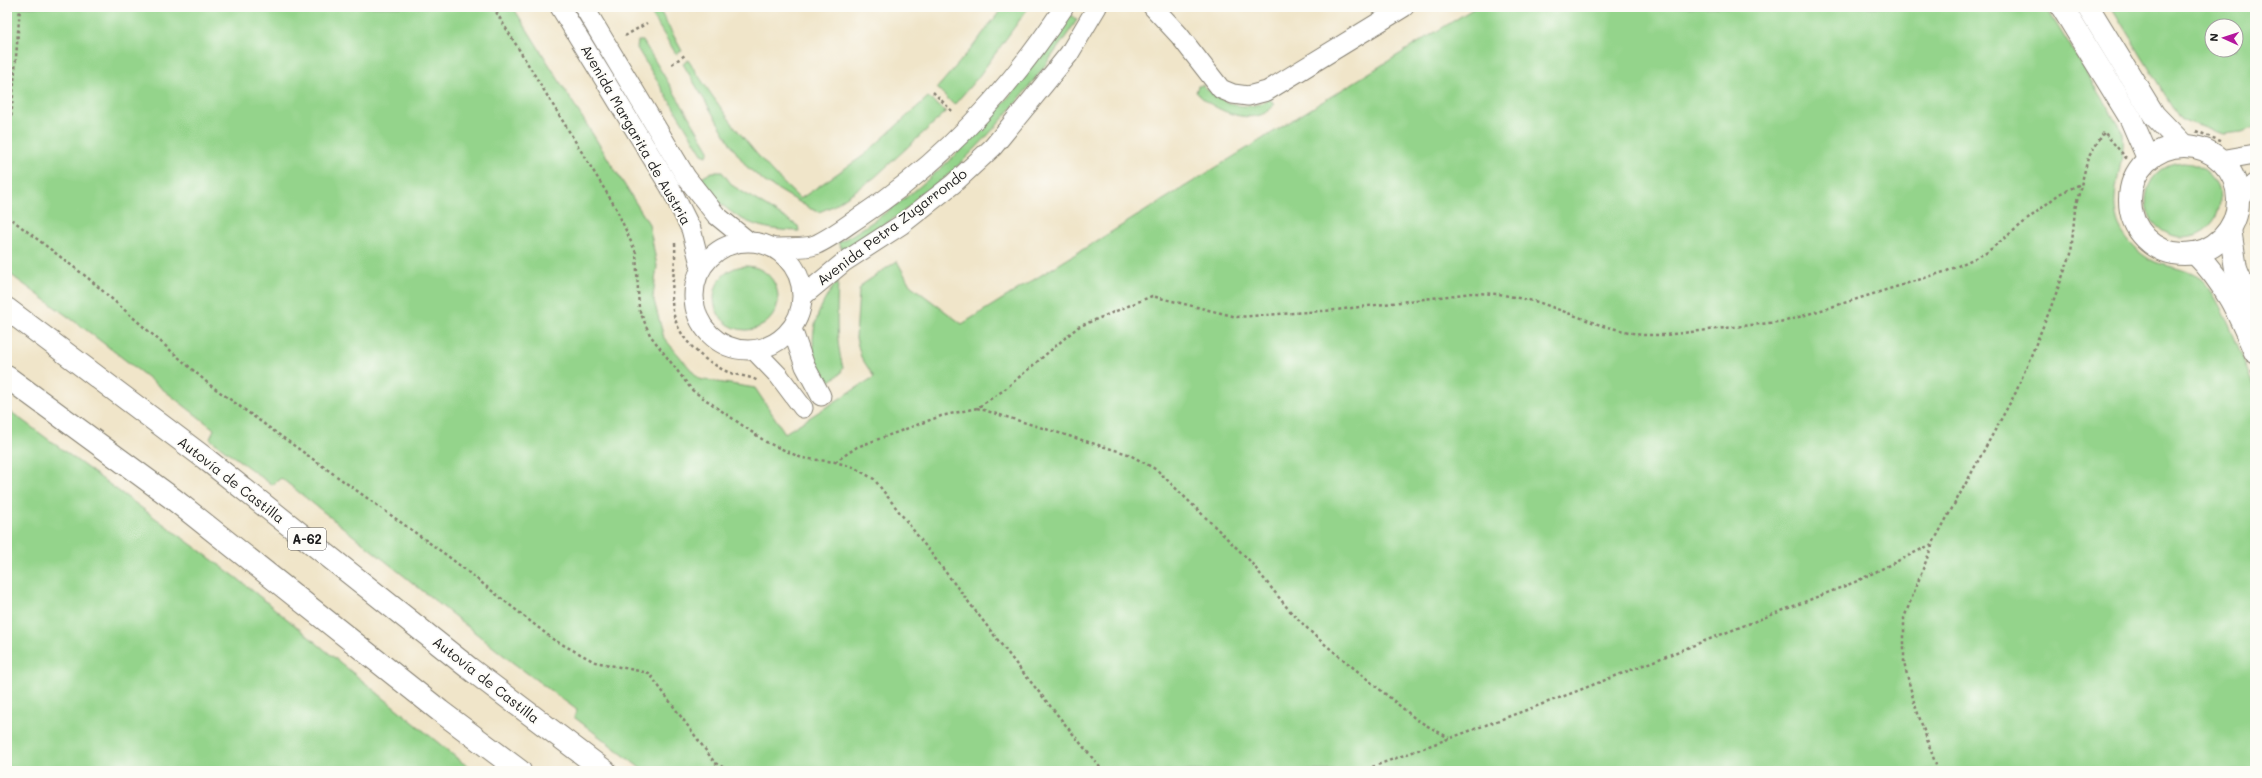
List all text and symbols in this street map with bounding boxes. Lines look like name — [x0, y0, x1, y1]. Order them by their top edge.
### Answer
north arrow — [2204, 18, 2244, 58]
text: N — [2206, 33, 2221, 42]
street label: Avenida Margarita de Austria — [577, 41, 696, 228]
street label: Avenida Petra Zugarrondo — [813, 164, 971, 289]
street label: Autovía de Castilla — [174, 432, 289, 527]
road number: A-62 — [288, 528, 326, 550]
street label: Autovía de Castilla — [429, 632, 544, 727]

